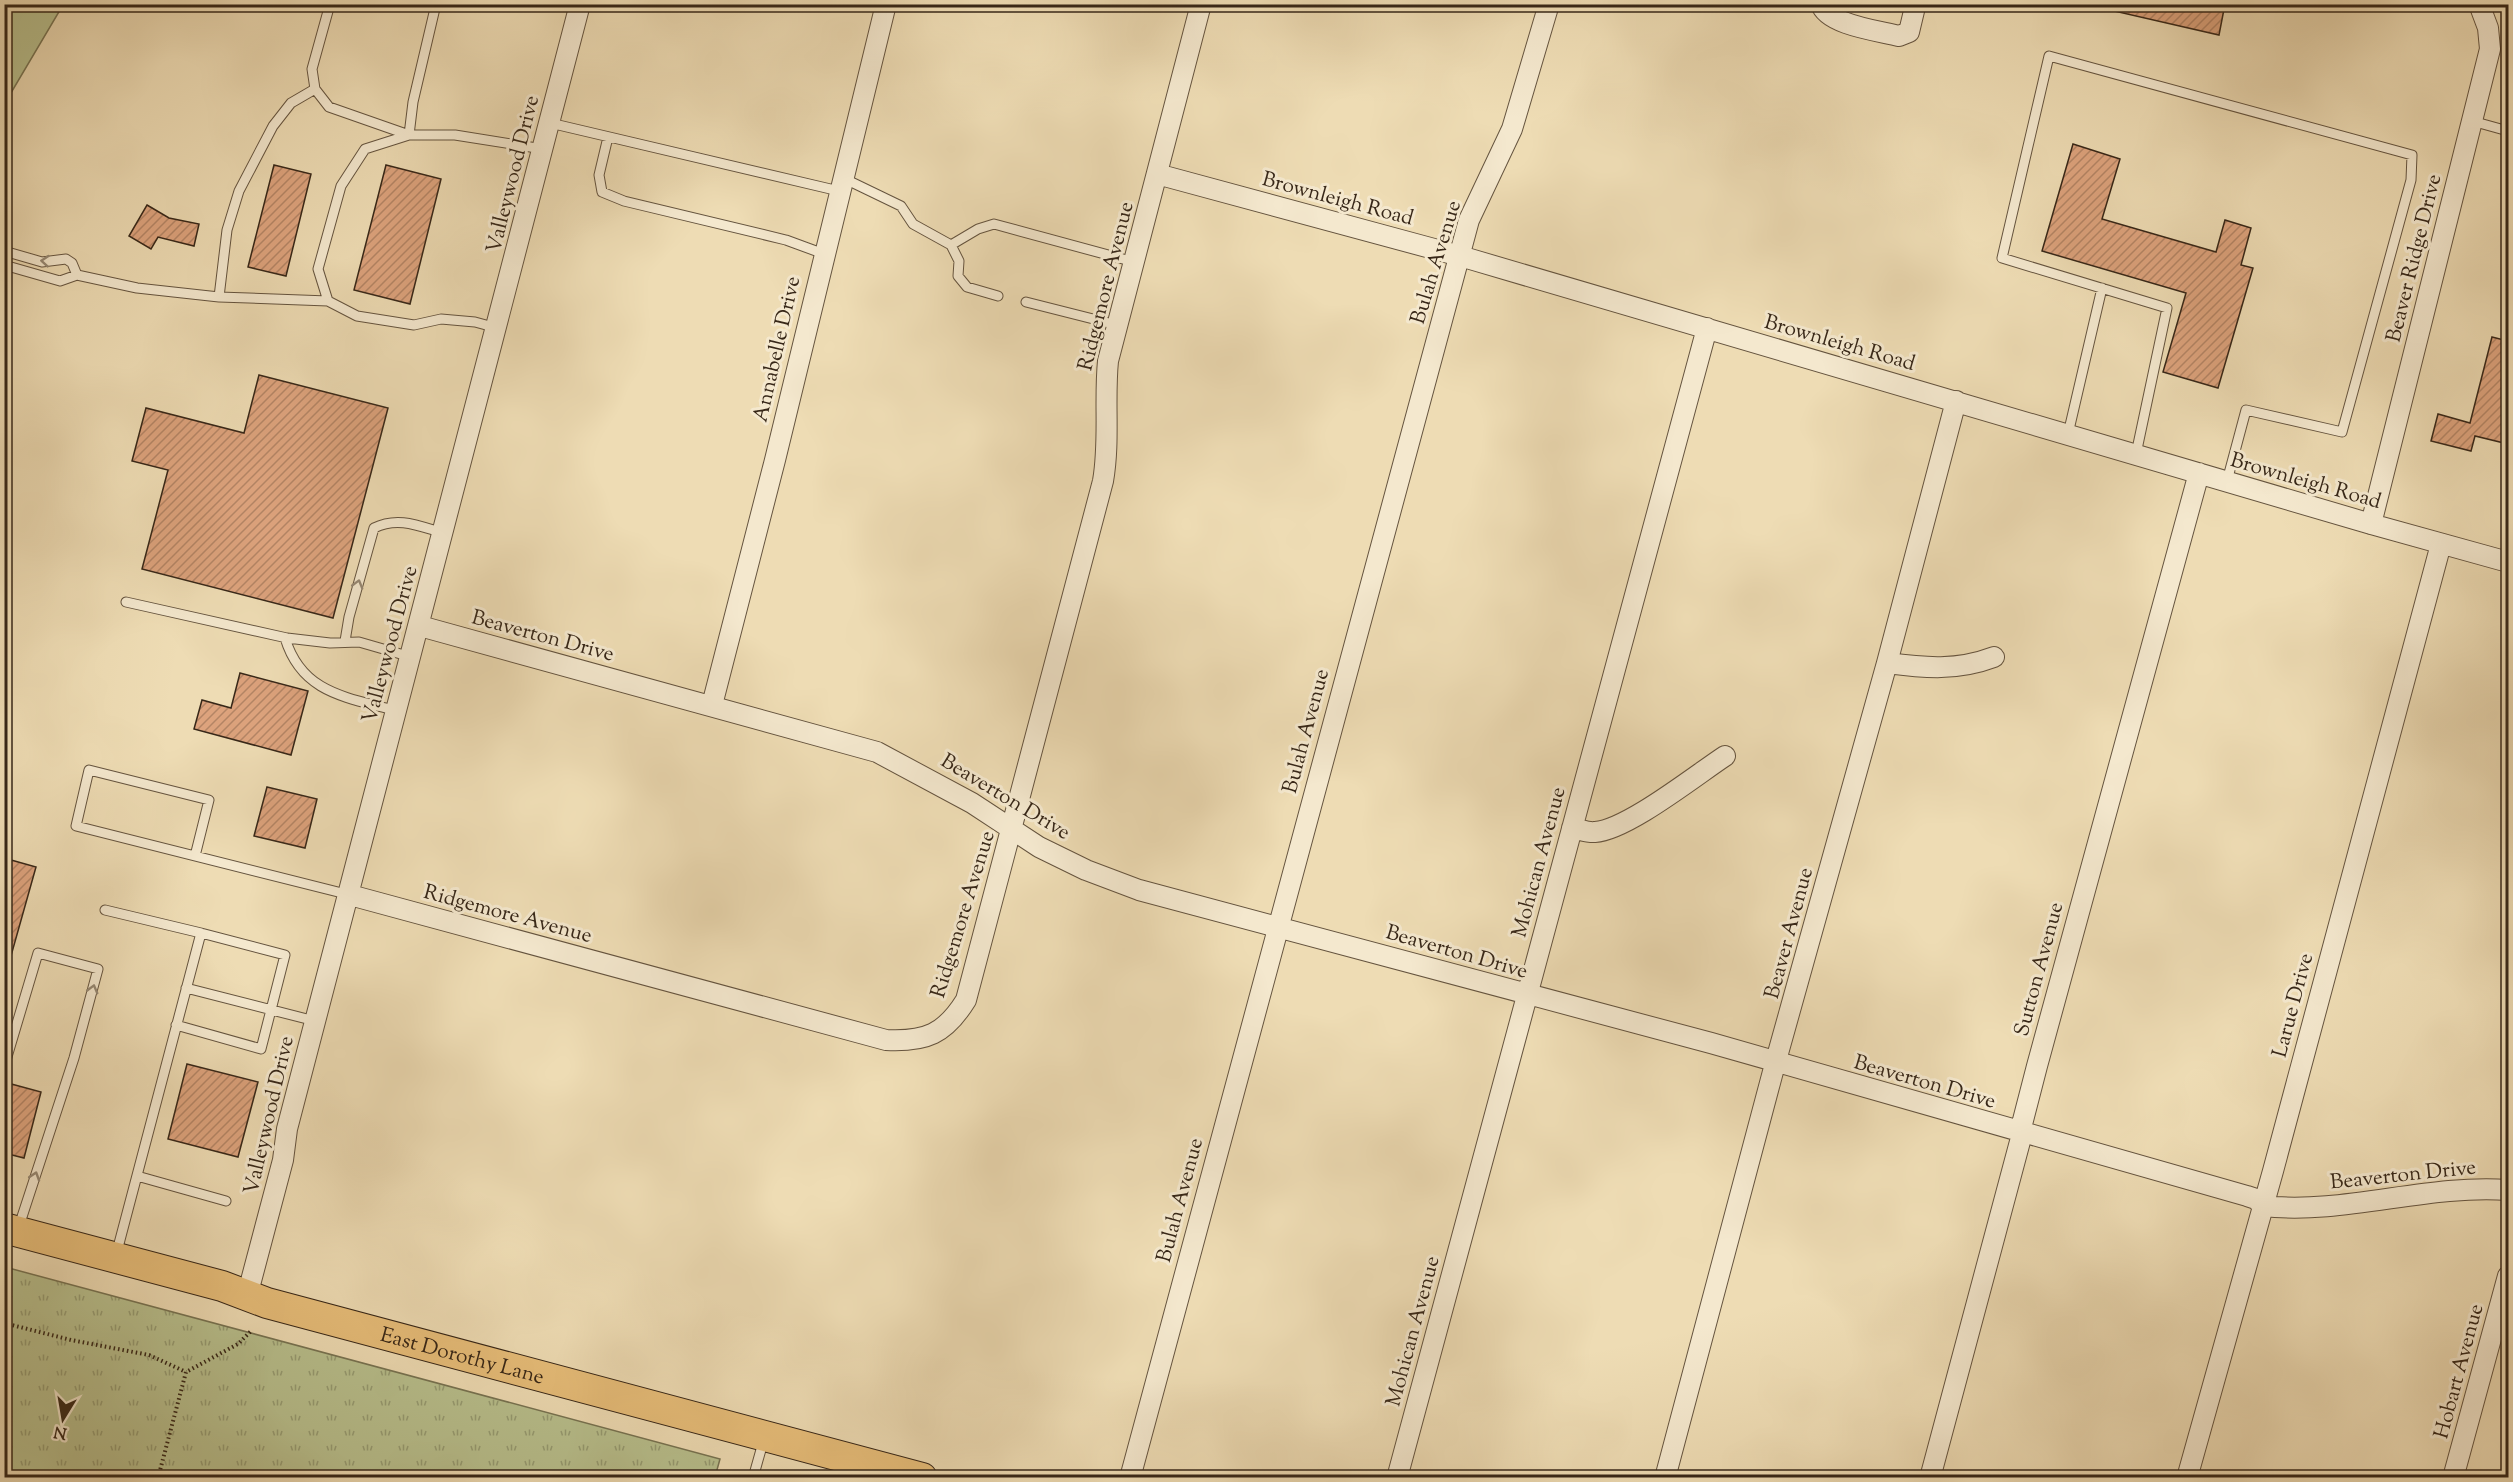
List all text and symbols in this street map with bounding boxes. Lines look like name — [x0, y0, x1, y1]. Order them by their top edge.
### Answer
street label: Valleywood Drive — [480, 92, 548, 257]
street label: Brownleigh Road — [1258, 165, 1417, 235]
street label: Beaver Ridge Drive — [2380, 171, 2450, 346]
street label: Bulah Avenue — [1404, 197, 1470, 328]
street label: Ridgemore Avenue — [1071, 199, 1142, 374]
one-way arrow — [40, 255, 50, 268]
street label: Annabelle Drive — [747, 274, 809, 425]
street label: Brownleigh Road — [1761, 308, 1919, 380]
street label: Brownleigh Road — [2227, 446, 2385, 518]
street label: Valleywood Drive — [356, 563, 426, 727]
one-way arrow — [351, 580, 363, 590]
street label: Beaverton Drive — [468, 603, 617, 670]
street label: Bulah Avenue — [1276, 666, 1338, 797]
street label: Beaverton Drive — [934, 747, 1075, 848]
street label: Mohican Avenue — [1505, 784, 1574, 941]
street label: Ridgemore Avenue — [924, 827, 1004, 1002]
street label: Beaver Avenue — [1758, 864, 1822, 1003]
street label: Ridgemore Avenue — [420, 878, 595, 952]
street label: Sutton Avenue — [2008, 899, 2072, 1040]
street label: Beaverton Drive — [1382, 918, 1531, 988]
street label: Larue Drive — [2266, 950, 2322, 1061]
one-way arrow — [86, 985, 98, 995]
street label: Valleywood Drive — [237, 1033, 303, 1198]
street label: Beaverton Drive — [1850, 1048, 1999, 1118]
street label: Bulah Avenue — [1150, 1135, 1212, 1266]
street label: Beaverton Drive — [2329, 1153, 2478, 1199]
one-way arrow — [28, 1171, 41, 1182]
street label: Mohican Avenue — [1379, 1253, 1448, 1410]
street label: Hobart Avenue — [2428, 1301, 2492, 1442]
street label: East Dorothy Lane — [377, 1321, 547, 1393]
north arrow — [33, 1389, 93, 1449]
text: N — [52, 1419, 69, 1444]

